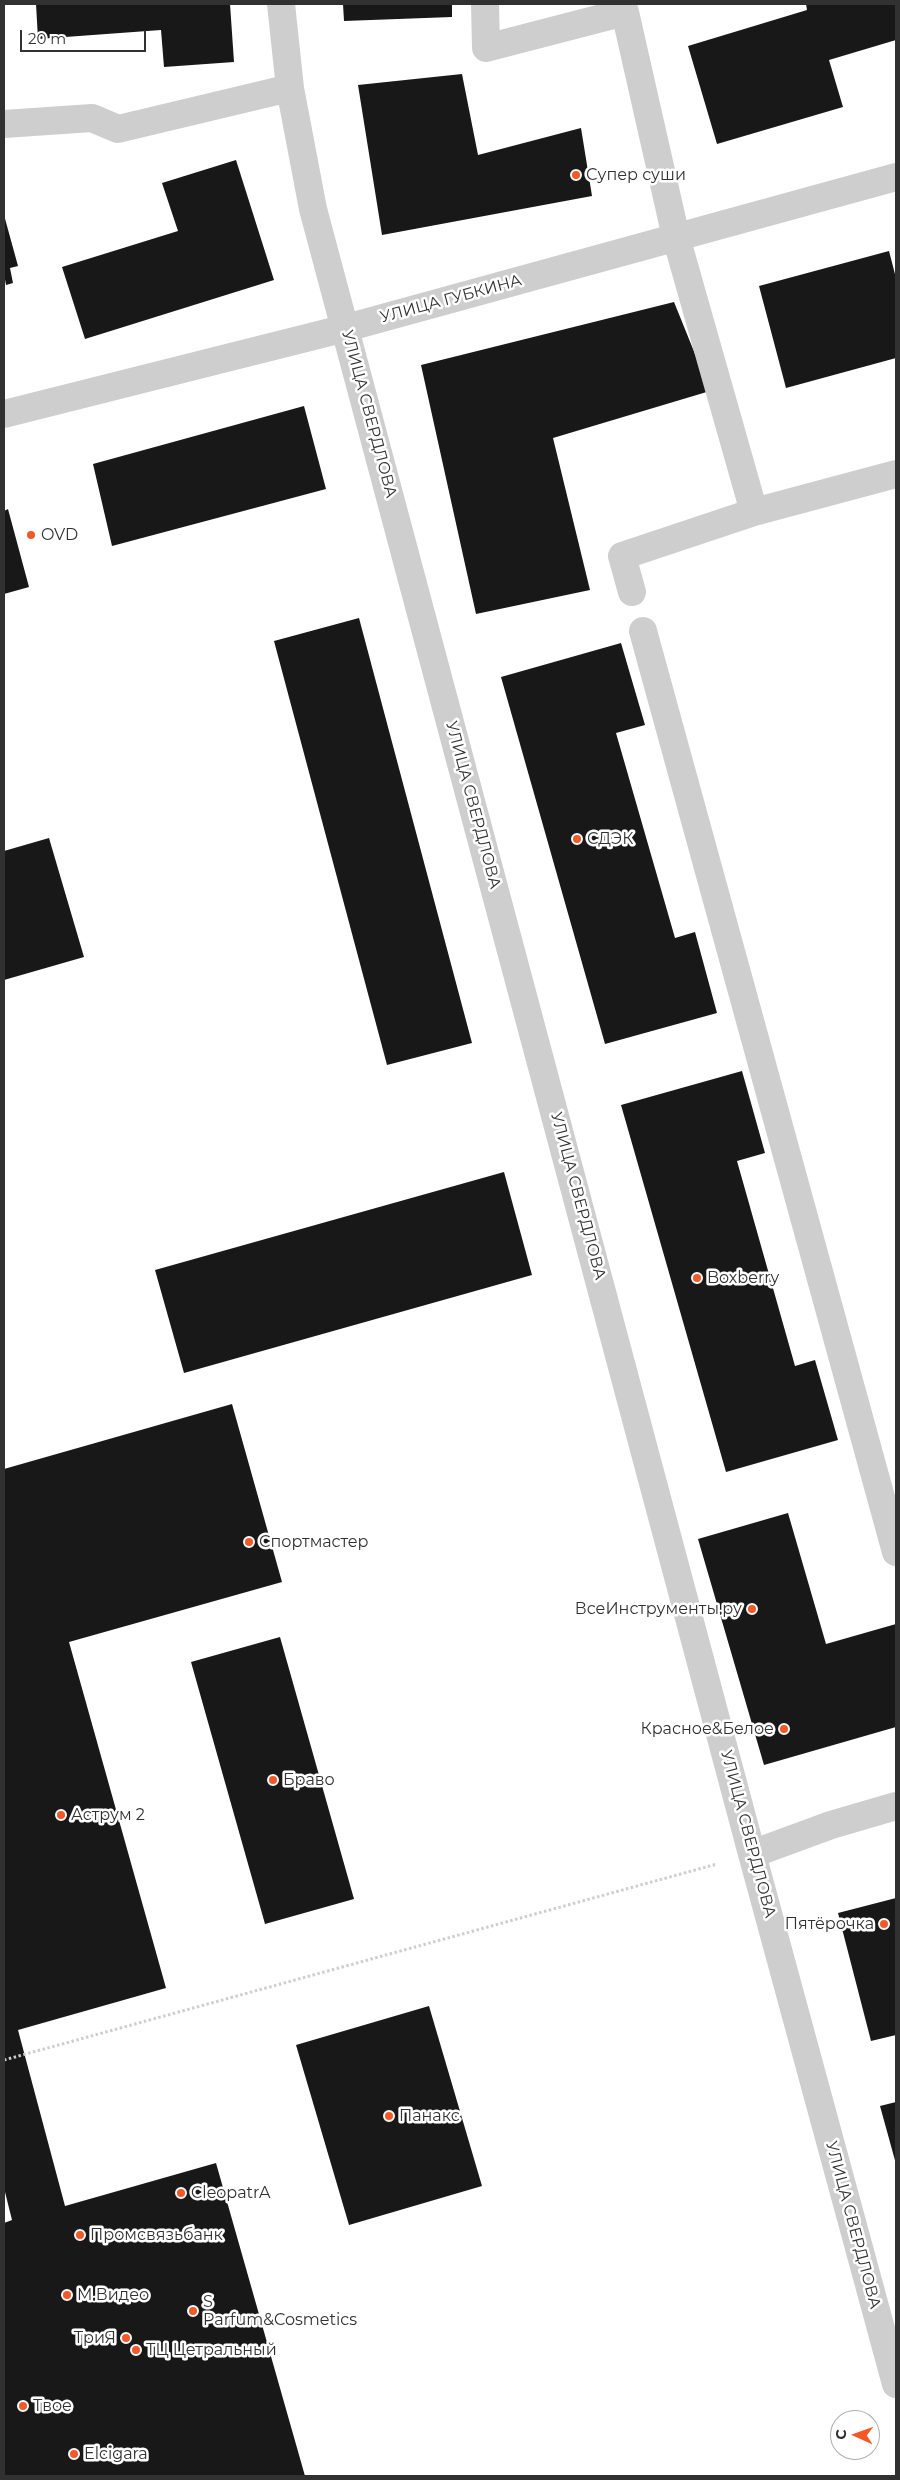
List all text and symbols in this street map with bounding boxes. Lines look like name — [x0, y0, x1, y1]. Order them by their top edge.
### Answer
scale bar — [22, 20, 149, 52]
text: 20 m — [28, 29, 66, 48]
place label: Супер суши — [586, 165, 686, 185]
marker: Супер суши — [570, 169, 582, 181]
street label: УЛИЦА ГУБКИНА — [378, 271, 524, 327]
street label: УЛИЦА СВЕРДЛОВА — [337, 328, 401, 500]
place label: OVD — [41, 525, 78, 545]
marker: OVD — [25, 529, 37, 541]
street label: УЛИЦА СВЕРДЛОВА — [441, 719, 505, 891]
place label: СДЭК — [587, 829, 633, 849]
marker: СДЭК — [571, 833, 583, 845]
street label: УЛИЦА СВЕРДЛОВА — [546, 1110, 610, 1282]
place label: Boxberry — [707, 1268, 779, 1288]
marker: Boxberry — [691, 1272, 703, 1284]
place label: Спортмастер — [259, 1532, 369, 1552]
marker: Спортмастер — [243, 1536, 255, 1548]
place label: ВсеИнструменты.ру — [575, 1599, 742, 1619]
marker: ВсеИнструменты.ру — [746, 1603, 758, 1615]
place label: Красное&Белое — [641, 1719, 774, 1739]
marker: Красное&Белое — [778, 1723, 790, 1735]
street label: УЛИЦА СВЕРДЛОВА — [716, 1748, 780, 1920]
place label: Браво — [283, 1770, 335, 1790]
marker: Браво — [267, 1774, 279, 1786]
place label: Аструм 2 — [71, 1805, 145, 1825]
marker: Аструм 2 — [55, 1809, 67, 1821]
place label: Пятёрочка — [785, 1914, 874, 1934]
marker: Пятёрочка — [878, 1918, 890, 1930]
place label: Панакс — [399, 2106, 460, 2126]
marker: Панакс — [383, 2110, 395, 2122]
street label: УЛИЦА СВЕРДЛОВА — [821, 2139, 885, 2311]
place label: CleopatrA — [191, 2183, 270, 2203]
marker: CleopatrA — [175, 2187, 187, 2199]
place label: Промсвязьбанк — [90, 2225, 223, 2245]
marker: Промсвязьбанк — [74, 2229, 86, 2241]
place label: М.Видео — [77, 2285, 149, 2305]
marker: М.Видео — [61, 2289, 73, 2301]
place label: S Parfum&Cosmetics — [203, 2292, 357, 2330]
marker: S Parfum&Cosmetics — [187, 2305, 199, 2317]
place label: ТриЯ — [74, 2328, 116, 2348]
marker: ТриЯ — [120, 2332, 132, 2344]
place label: ТЦ Цетральный — [146, 2340, 277, 2360]
marker: ТЦ Цетральный — [130, 2344, 142, 2356]
place label: Твое — [33, 2396, 72, 2416]
marker: Твое — [17, 2400, 29, 2412]
north arrow — [830, 2410, 880, 2460]
text: С — [832, 2429, 850, 2440]
place label: Elcigara — [84, 2444, 148, 2464]
marker: Elcigara — [68, 2448, 80, 2460]

